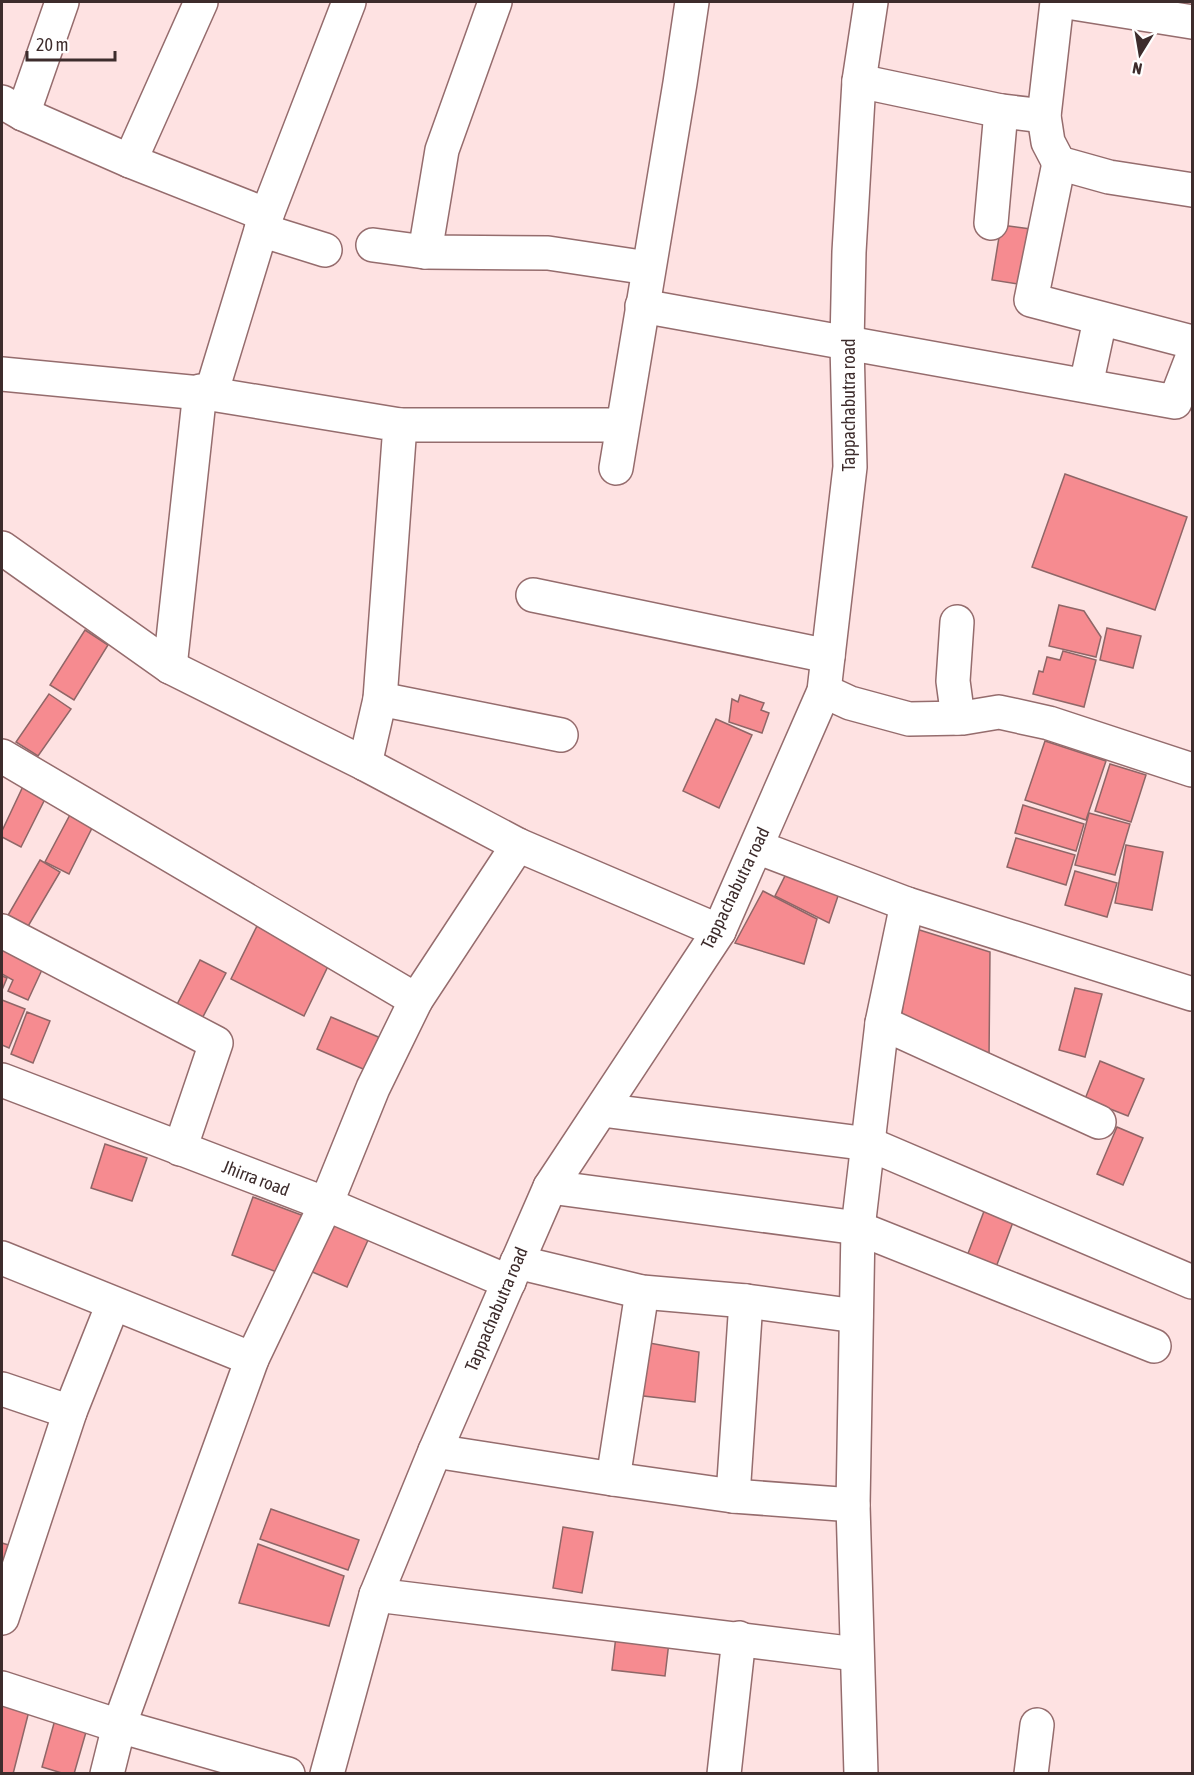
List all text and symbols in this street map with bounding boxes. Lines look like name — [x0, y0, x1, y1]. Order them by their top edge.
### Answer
scale bar — [27, 24, 116, 62]
north arrow — [1110, 24, 1170, 84]
text: 20 m — [36, 34, 68, 55]
text: N — [1131, 59, 1143, 78]
street label: Tappachabutra road — [838, 338, 859, 472]
street label: Tappachabutra road — [696, 824, 774, 952]
street label: Jhirra road — [219, 1156, 293, 1200]
street label: Tappachabutra road — [460, 1244, 532, 1374]

